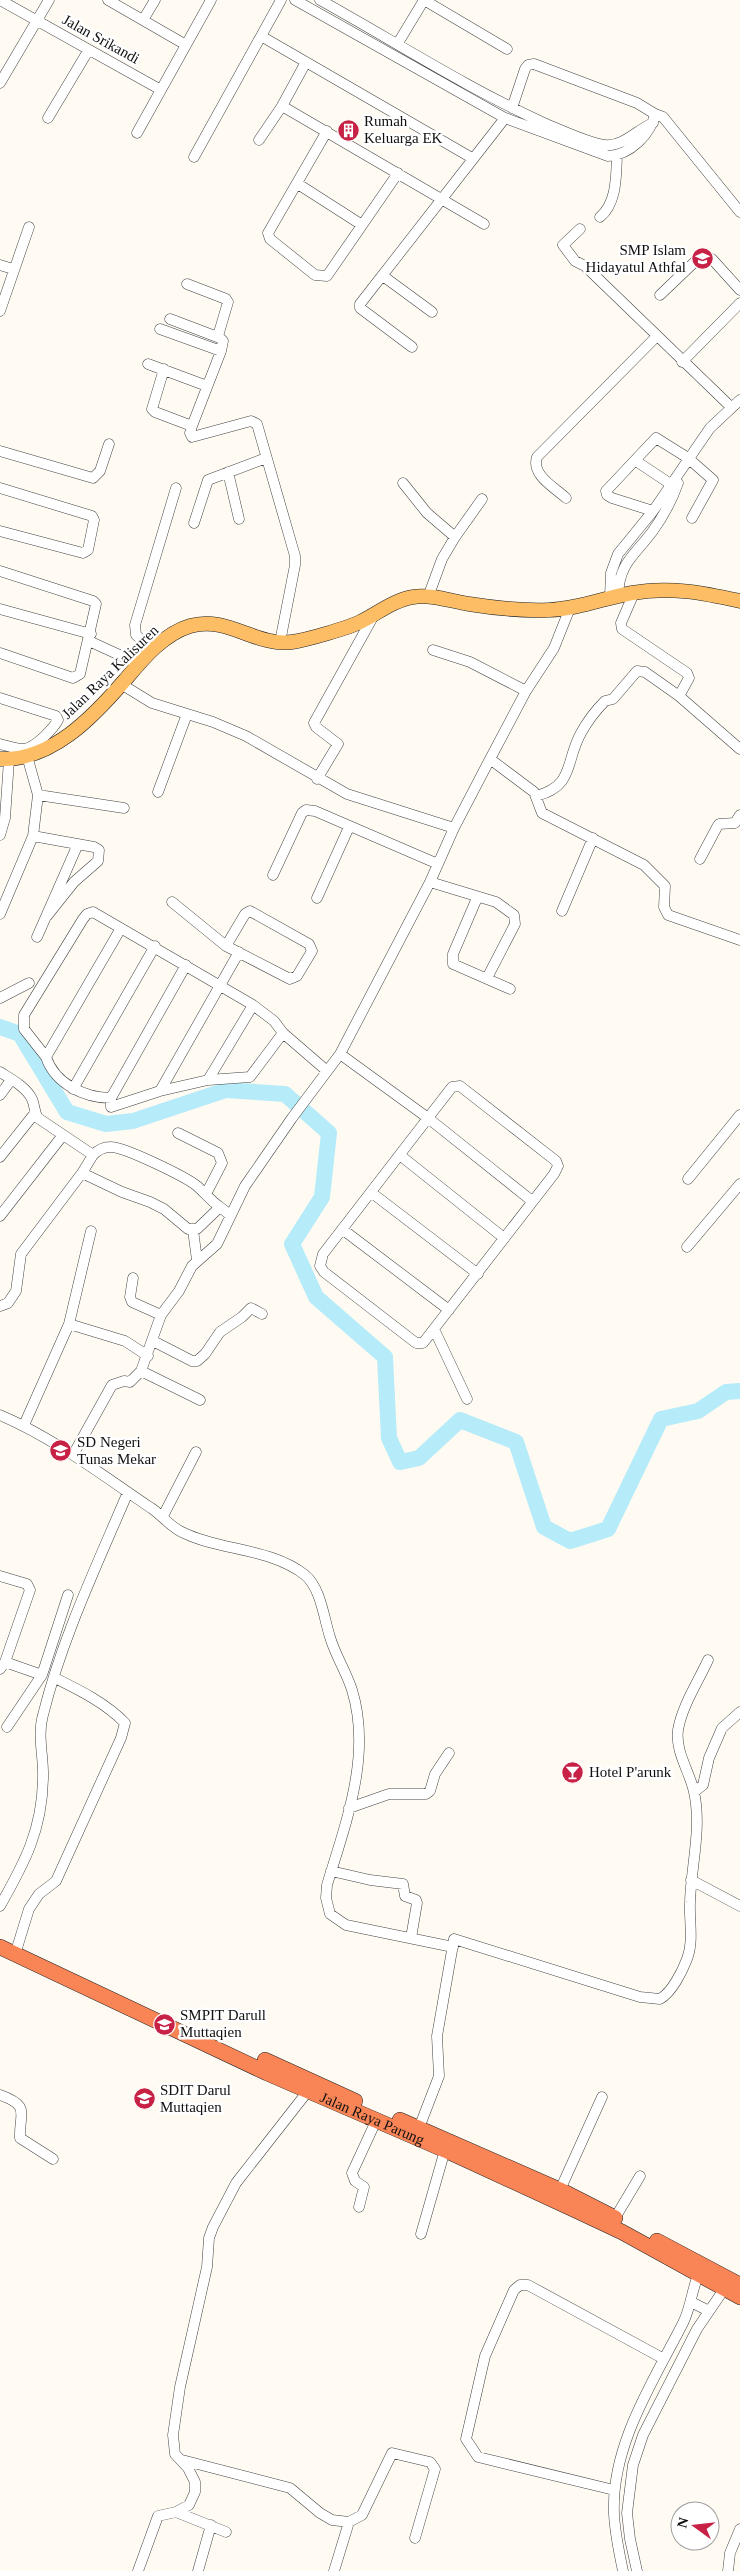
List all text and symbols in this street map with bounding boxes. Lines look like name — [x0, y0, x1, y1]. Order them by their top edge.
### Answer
street label: Jalan Srikandi — [60, 11, 142, 67]
place label: Rumah Keluarga EK — [364, 113, 443, 146]
building icon: Rumah Keluarga EK — [336, 118, 360, 142]
place label: SMP Islam Hidayatul Athfal — [586, 242, 686, 275]
school or university icon: SMP Islam Hidayatul Athfal — [690, 247, 714, 271]
street label: Jalan Raya Kalisuren — [59, 622, 162, 722]
place label: SD Negeri Tunas Mekar — [77, 1434, 156, 1467]
school or university icon: SD Negeri Tunas Mekar — [49, 1439, 73, 1463]
bar icon: Hotel P'arunk — [561, 1760, 585, 1784]
place label: Hotel P'arunk — [589, 1764, 672, 1780]
place label: SMPIT Darull Muttaqien — [180, 2007, 266, 2040]
school or university icon: SMPIT Darull Muttaqien — [152, 2012, 176, 2036]
place label: SDIT Darul Muttaqien — [160, 2082, 231, 2115]
school or university icon: SDIT Darul Muttaqien — [132, 2087, 156, 2111]
street label: Jalan Raya Parung — [318, 2089, 427, 2148]
north arrow — [670, 2501, 720, 2551]
text: N — [674, 2516, 691, 2530]

